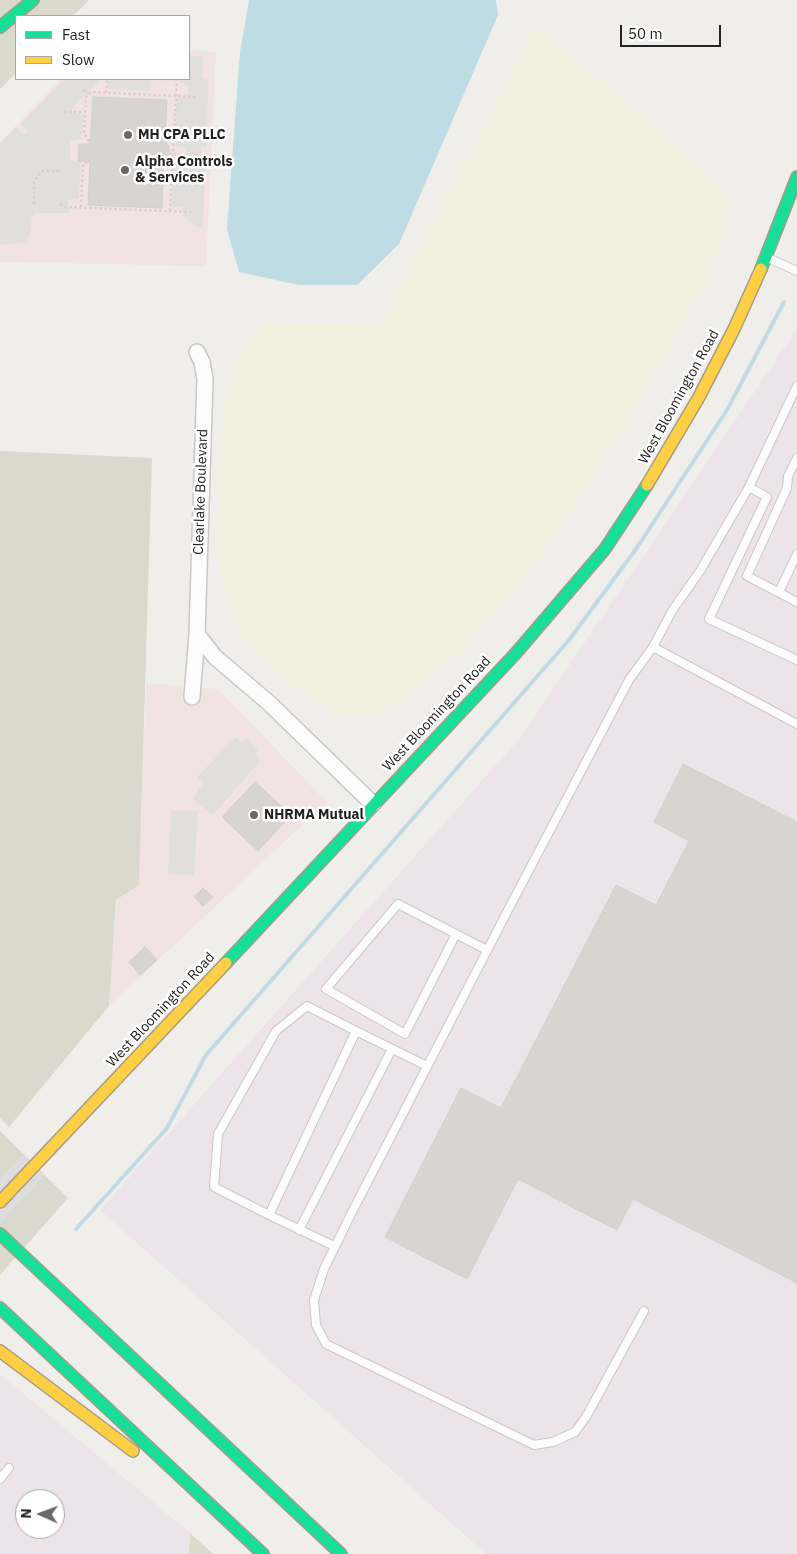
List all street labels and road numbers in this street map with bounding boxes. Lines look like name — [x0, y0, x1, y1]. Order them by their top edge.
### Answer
street label: West Bloomington Road — [635, 327, 723, 467]
street label: Clearlake Boulevard — [190, 429, 212, 555]
street label: West Bloomington Road — [379, 653, 495, 775]
street label: West Bloomington Road — [103, 949, 219, 1071]

